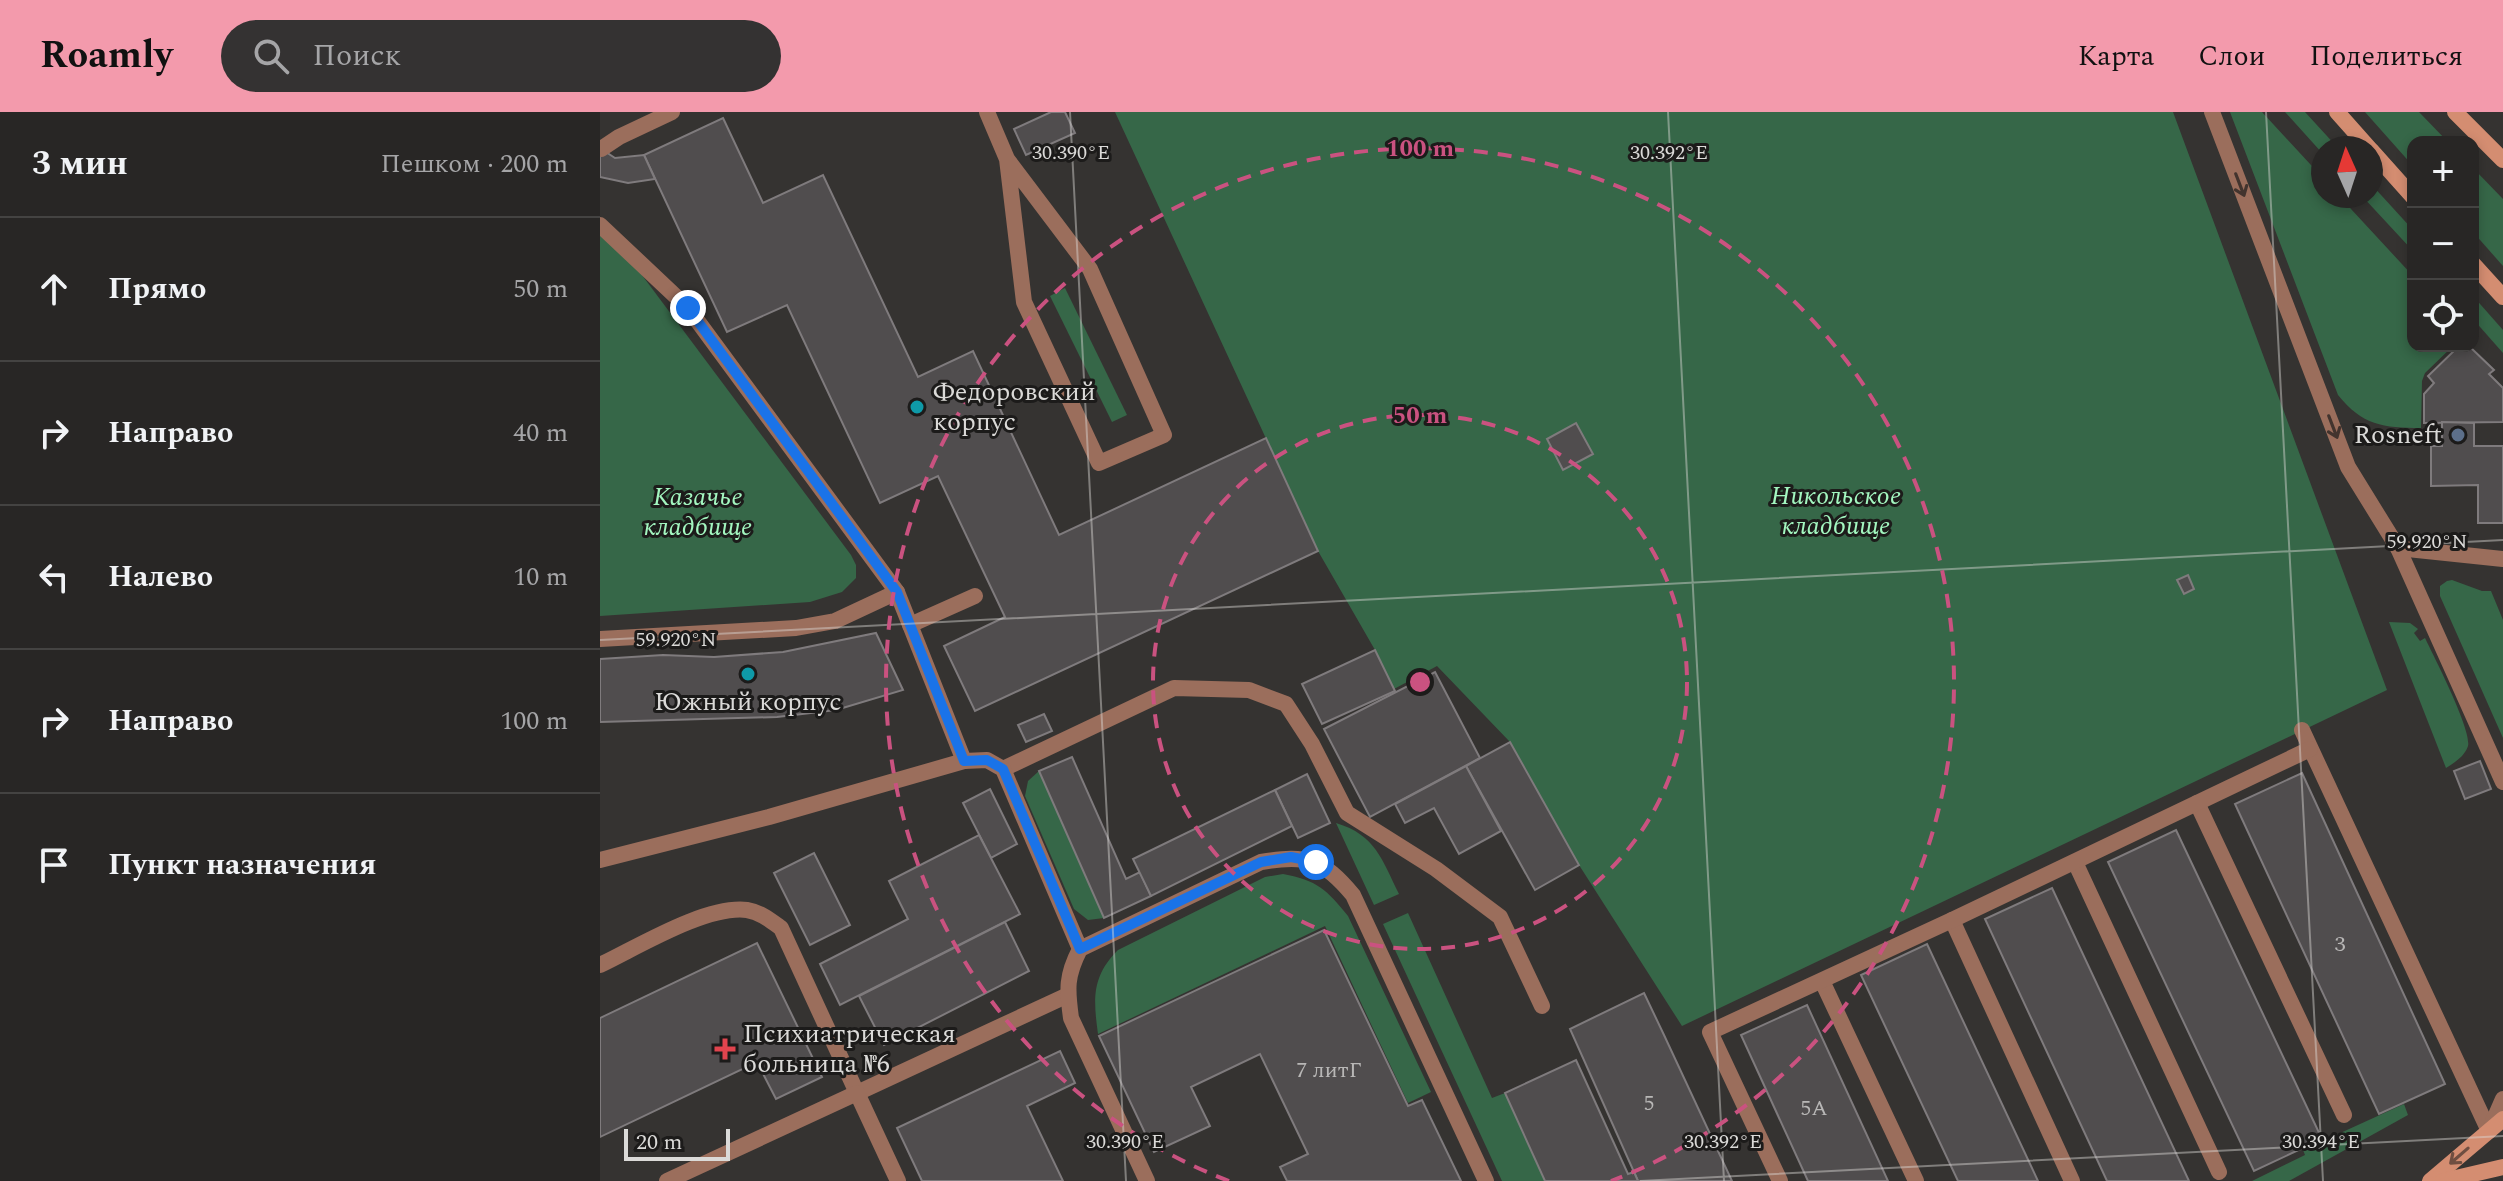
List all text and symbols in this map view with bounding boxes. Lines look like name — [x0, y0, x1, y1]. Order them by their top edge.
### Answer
search box — [221, 20, 781, 92]
text: Roamly — [40, 27, 173, 85]
text: Поиск — [313, 33, 401, 79]
icon: search — [249, 34, 293, 78]
text: Карта — [2078, 35, 2154, 78]
text: Слои — [2198, 35, 2265, 78]
text: Поделиться — [2309, 35, 2463, 78]
text: 100 m — [1386, 131, 1454, 167]
north arrow — [2311, 136, 2383, 208]
map controls — [2407, 136, 2479, 352]
button: + — [2407, 136, 2479, 208]
text: 3 мин — [32, 138, 128, 190]
text: 30.390°E — [1032, 138, 1110, 168]
text: 30.392°E — [1630, 138, 1708, 168]
text: Пешком · 200 m — [381, 144, 568, 184]
one-way arrow — [2234, 172, 2248, 197]
button: − — [2407, 208, 2479, 280]
text: Прямо — [108, 266, 206, 312]
icon: ahead — [32, 267, 76, 311]
text: 50 m — [513, 269, 568, 309]
button: locate — [2407, 280, 2479, 352]
route end — [670, 290, 706, 326]
place label: Федоровский корпус — [933, 372, 1096, 442]
marker: Федоровский корпус — [908, 398, 926, 416]
text: 50 m — [1393, 398, 1448, 434]
text: Направо — [108, 410, 233, 456]
icon: right — [32, 411, 76, 455]
text: 40 m — [513, 413, 568, 453]
one-way arrow — [2327, 415, 2341, 439]
place label: Rosneft — [2354, 415, 2442, 455]
marker: Rosneft — [2449, 426, 2467, 444]
park label: Никольское кладбище — [1771, 476, 1901, 546]
park label: Казачье кладбище — [644, 477, 752, 547]
text: 59.920°N — [2387, 527, 2467, 557]
text: Налево — [108, 554, 213, 600]
icon: left — [32, 555, 76, 599]
text: 10 m — [513, 557, 568, 597]
text: 59.920°N — [636, 625, 716, 655]
marker: Южный корпус — [739, 665, 757, 683]
centre of rings — [1406, 668, 1434, 696]
place label: Южный корпус — [654, 682, 842, 722]
text: Направо — [108, 698, 233, 744]
icon: right — [32, 699, 76, 743]
text: 100 m — [500, 701, 568, 741]
text: Пункт назначения — [108, 842, 376, 888]
icon: arrive — [32, 843, 76, 887]
route start — [1298, 844, 1334, 880]
house number: 3 — [2334, 928, 2346, 961]
place label: Психиатрическая больница №6 — [743, 1014, 956, 1084]
marker: Психиатрическая больница №6 — [714, 1038, 736, 1060]
house number: 7 литГ — [1296, 1054, 1362, 1087]
house number: 5 — [1643, 1087, 1655, 1120]
house number: 5А — [1800, 1092, 1828, 1125]
scale bar — [624, 1125, 730, 1161]
text: 20 m — [636, 1126, 682, 1159]
text: 30.390°E — [1086, 1127, 1164, 1157]
text: 30.392°E — [1684, 1127, 1762, 1157]
text: 30.394°E — [2282, 1127, 2360, 1157]
one-way arrow — [2450, 1147, 2470, 1165]

